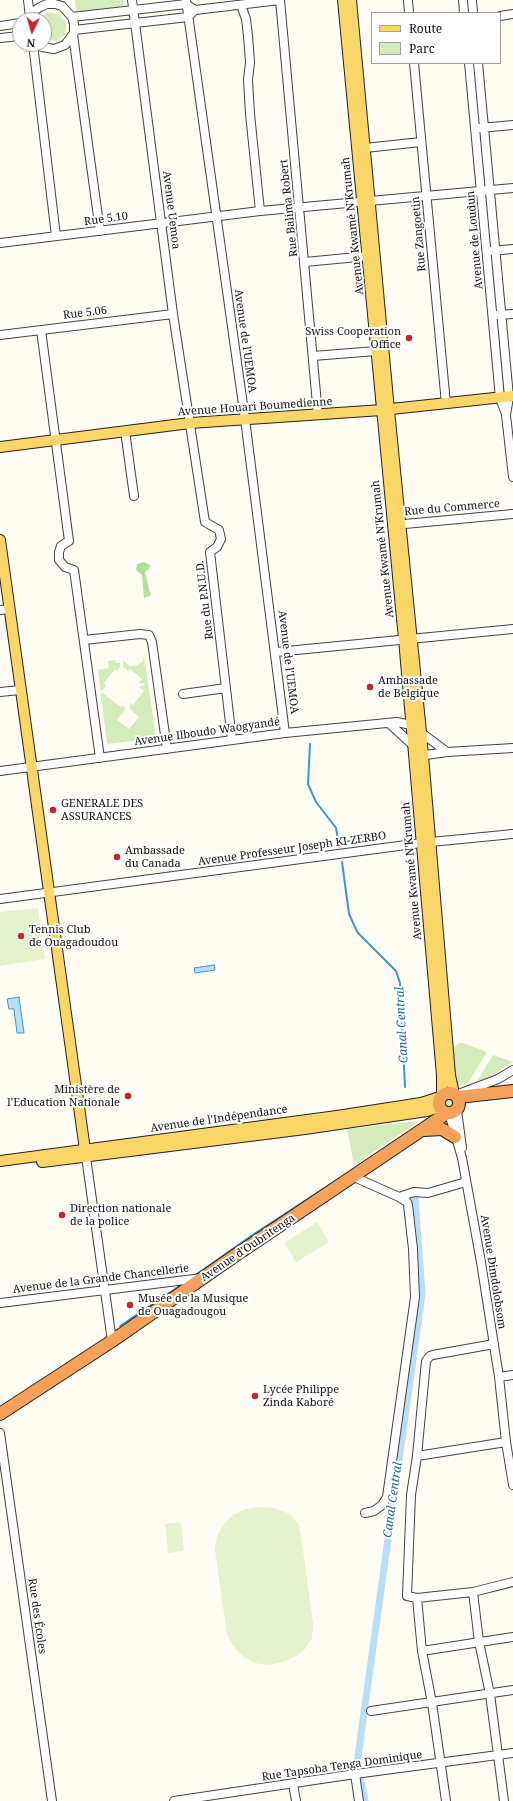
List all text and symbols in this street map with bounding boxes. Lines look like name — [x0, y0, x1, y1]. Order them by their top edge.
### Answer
north arrow — [12, 12, 52, 52]
legend — [371, 12, 501, 64]
text: Route — [409, 20, 442, 37]
text: N — [26, 36, 36, 51]
text: Parc — [409, 40, 435, 57]
street label: Avenue Kwamé N'Krumah — [339, 156, 367, 296]
street label: Rue Balima Robert — [277, 159, 301, 257]
street label: Avenue Uemoa — [160, 170, 182, 250]
street label: Avenue de Loudun — [464, 190, 486, 290]
street label: Rue Zangoetin — [409, 196, 429, 272]
street label: Rue 5.10 — [83, 209, 129, 229]
street label: Avenue de l'UEMOA — [231, 288, 259, 394]
street label: Rue 5.06 — [62, 304, 108, 322]
place label: Swiss Cooperation Office — [305, 325, 401, 351]
marker: Swiss Cooperation Office — [404, 333, 414, 343]
street label: Avenue Houari Boumedienne — [177, 395, 333, 419]
street label: Avenue Kwamé N'Krumah — [369, 479, 397, 619]
street label: Rue du Commerce — [404, 497, 500, 519]
street label: Rue du P.N.U.D. — [194, 560, 216, 640]
street label: Avenue de l'UEMOA — [275, 609, 301, 715]
place label: Ambassade de Belgique — [378, 674, 439, 700]
marker: Ambassade de Belgique — [365, 682, 375, 692]
street label: Avenue Ilboudo Waogyandé — [133, 715, 281, 749]
place label: GENERALE DES ASSURANCES — [61, 797, 143, 823]
street label: Avenue Kwamé N'Krumah — [399, 801, 425, 941]
marker: GENERALE DES ASSURANCES — [48, 805, 58, 815]
street label: Avenue Professeur Joseph KI-ZERBO — [197, 829, 387, 869]
place label: Ambassade du Canada — [125, 844, 185, 870]
marker: Ambassade du Canada — [112, 852, 122, 862]
place label: Tennis Club de Ouagadoudou — [29, 923, 118, 949]
marker: Tennis Club de Ouagadoudou — [16, 931, 26, 941]
water label: Canal Central — [393, 986, 411, 1064]
place label: Ministère de l'Education Nationale — [7, 1083, 120, 1109]
marker: Ministère de l'Education Nationale — [123, 1091, 133, 1101]
street label: Avenue de l'Indépendance — [150, 1103, 288, 1135]
place label: Direction nationale de la police — [70, 1202, 171, 1228]
marker: Direction nationale de la police — [57, 1210, 67, 1220]
street label: Avenue d'Oubritenga — [198, 1212, 298, 1284]
street label: Avenue Dimdolobsom — [477, 1214, 509, 1330]
street label: Avenue de la Grande Chancellerie — [12, 1262, 190, 1296]
place label: Musée de la Musique de Ouagadougou — [138, 1292, 248, 1318]
marker: Musée de la Musique de Ouagadougou — [125, 1300, 135, 1310]
place label: Lycée Philippe Zinda Kaboré — [263, 1383, 339, 1409]
marker: Lycée Philippe Zinda Kaboré — [250, 1391, 260, 1401]
water label: Canal Central — [381, 1461, 405, 1539]
street label: Rue des Écoles — [25, 1577, 49, 1655]
street label: Rue Tapsoba Tenga Dominique — [261, 1748, 423, 1784]

